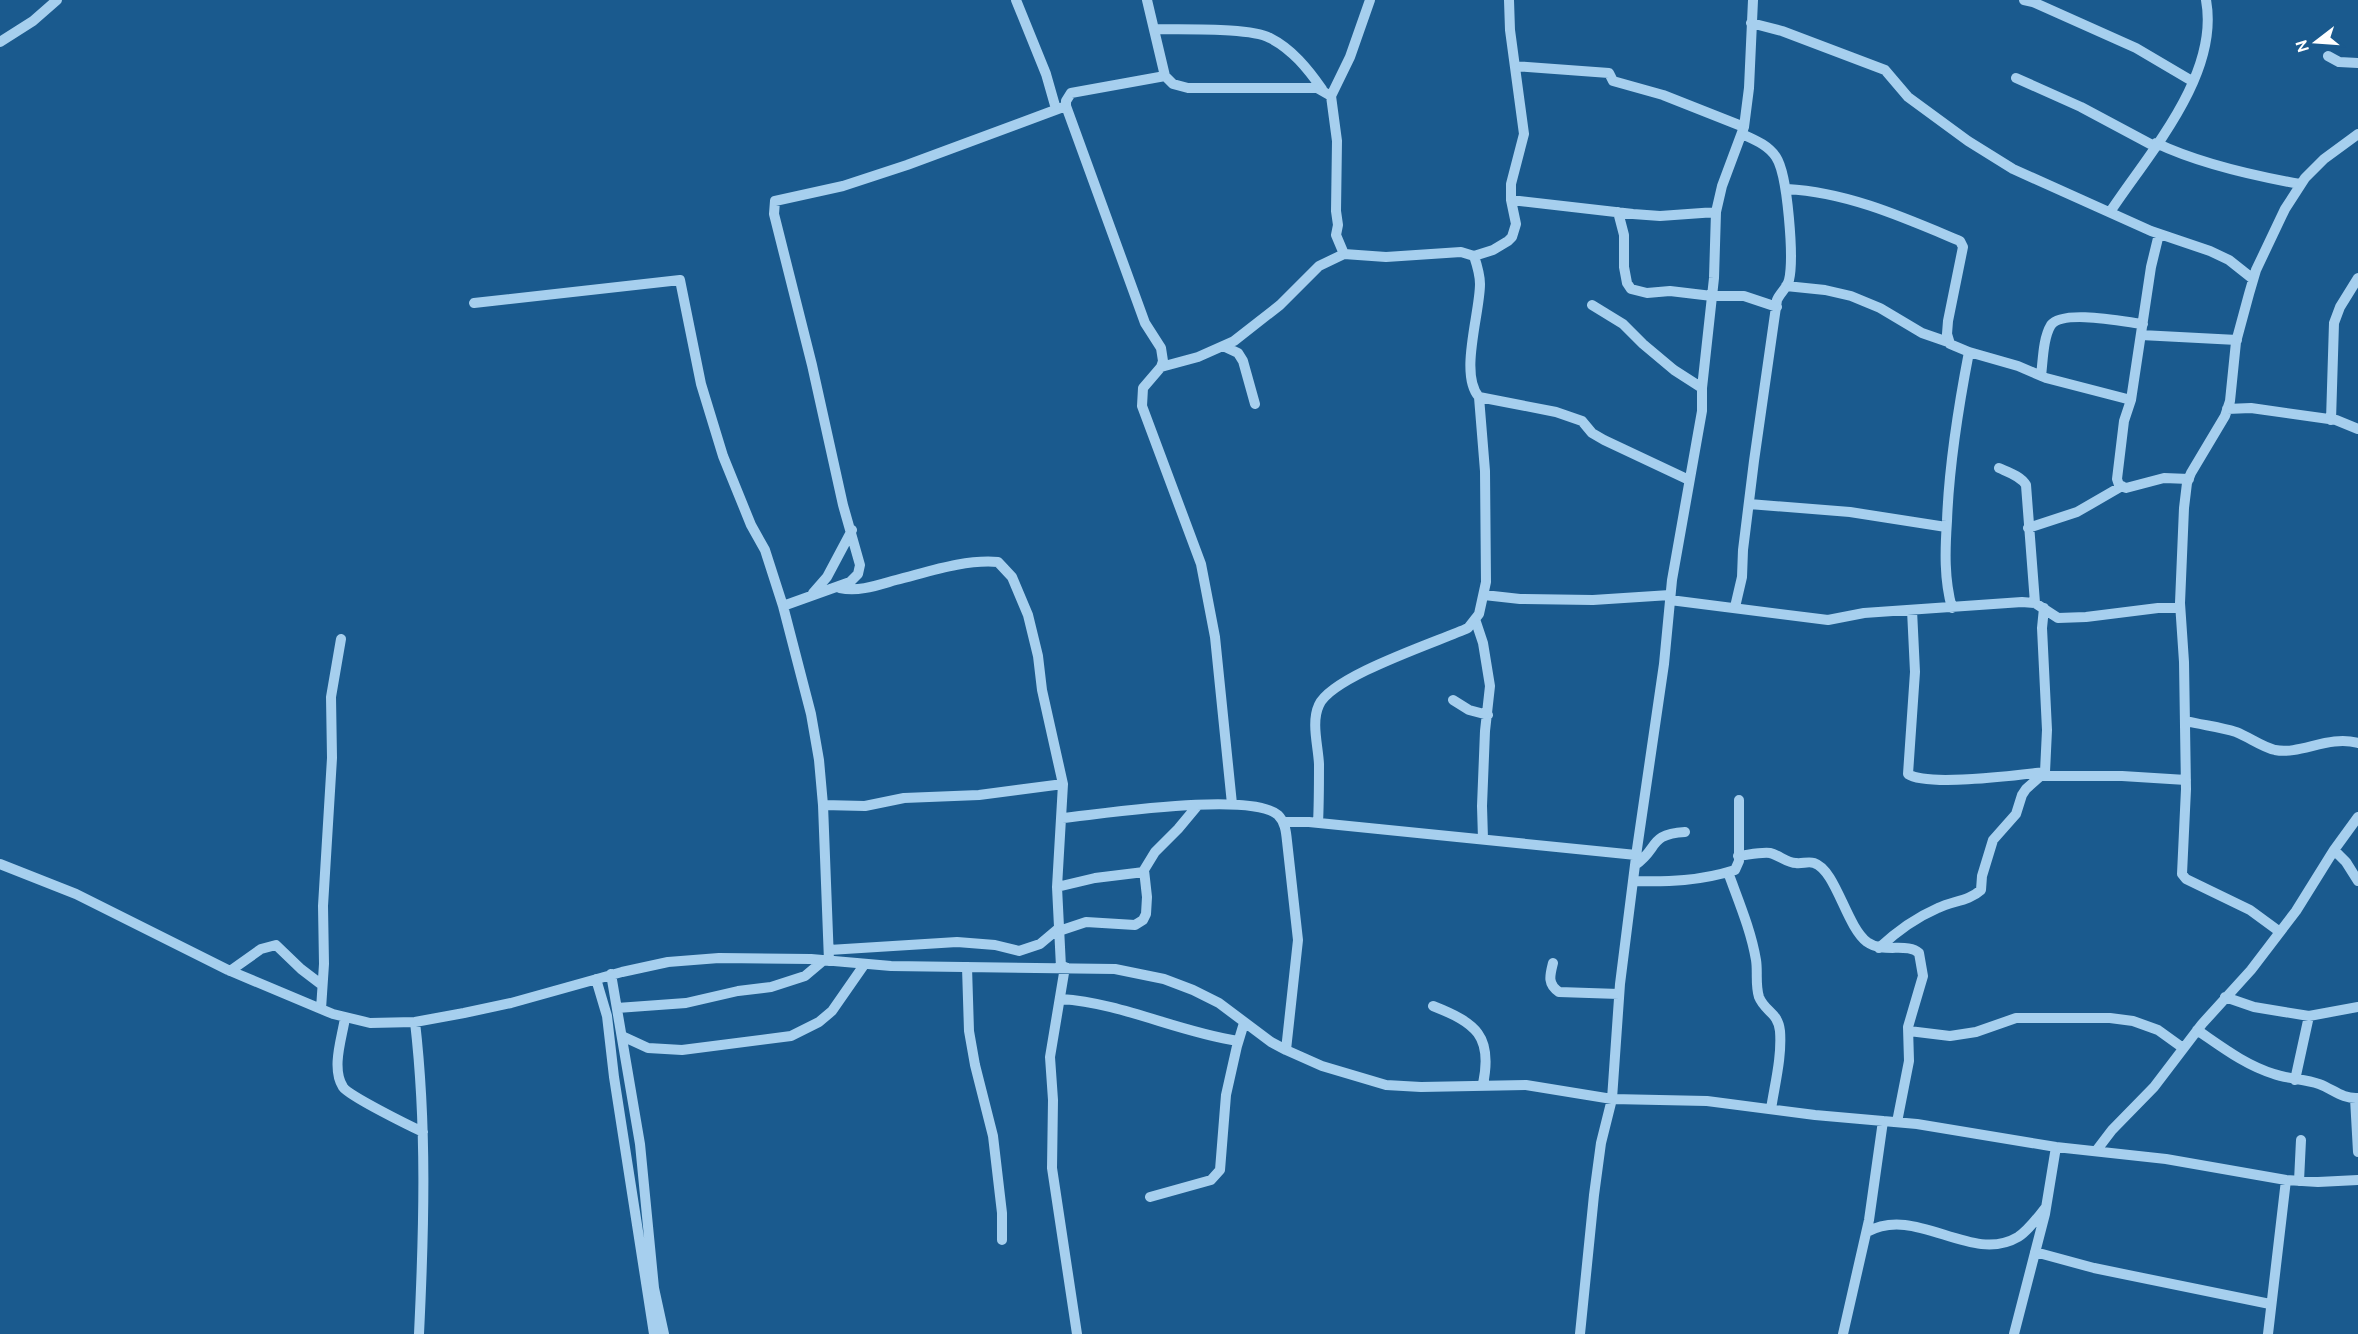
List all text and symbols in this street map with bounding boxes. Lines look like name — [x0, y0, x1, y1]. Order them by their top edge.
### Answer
north arrow — [2286, 12, 2346, 72]
text: N — [2291, 38, 2312, 55]

